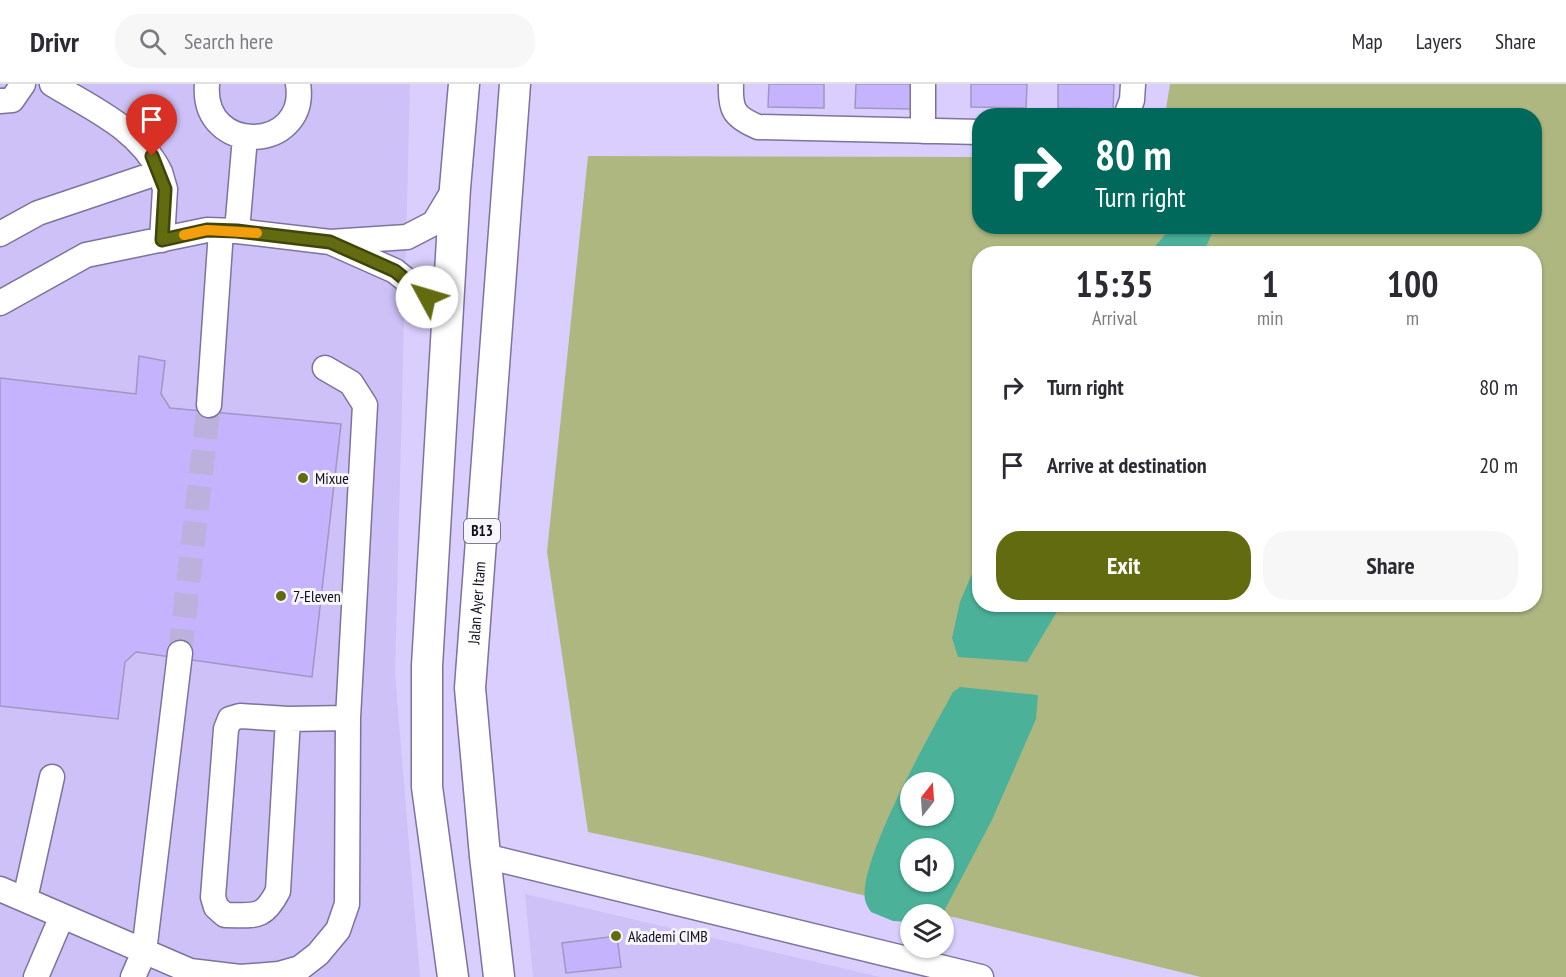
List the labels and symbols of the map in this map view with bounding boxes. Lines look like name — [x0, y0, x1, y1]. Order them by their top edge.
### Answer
pin — [126, 94, 177, 156]
position arrow — [395, 265, 459, 329]
place label: Mixue — [315, 468, 349, 488]
marker: Mixue — [296, 471, 310, 485]
road number: B13 — [464, 519, 500, 543]
street label: Jalan Ayer Itam — [463, 561, 489, 646]
place label: 7-Eleven — [293, 586, 341, 606]
marker: 7-Eleven — [274, 589, 288, 603]
north arrow — [900, 772, 954, 826]
place label: Akademi CIMB — [628, 926, 708, 946]
marker: Akademi CIMB — [609, 929, 623, 943]

